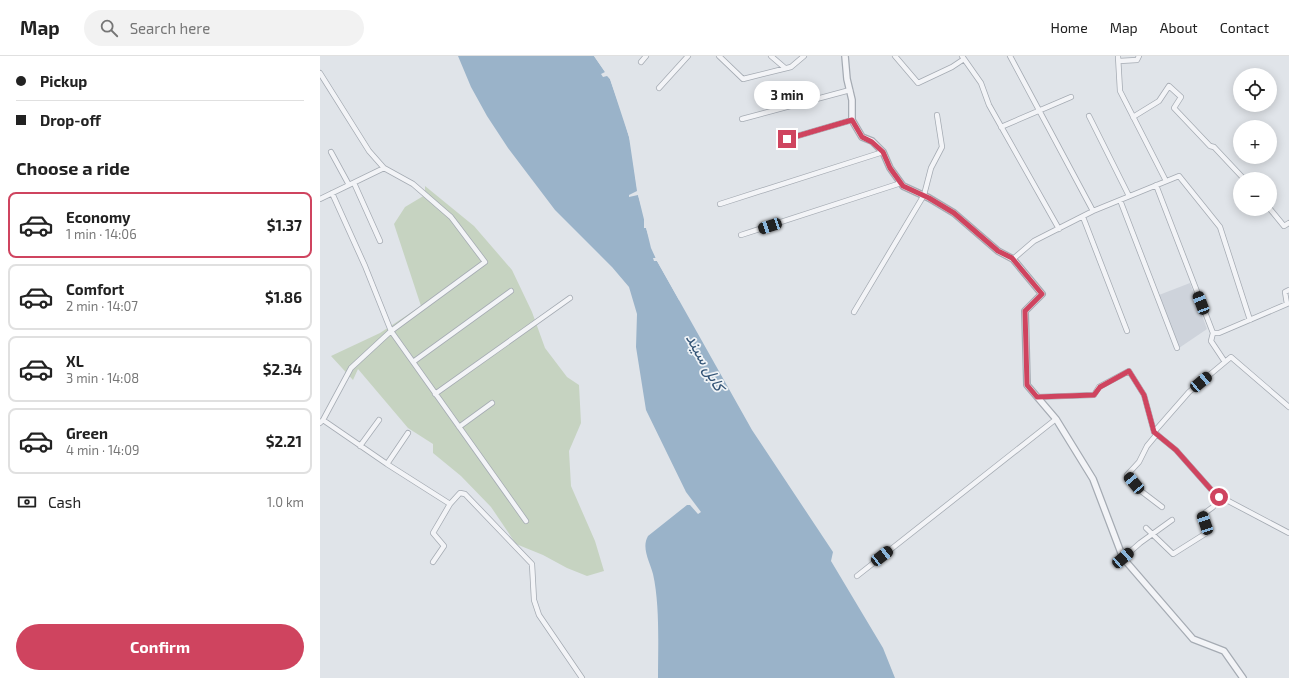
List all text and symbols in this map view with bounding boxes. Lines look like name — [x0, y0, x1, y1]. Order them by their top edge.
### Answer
search box — [84, 10, 364, 46]
text: Map — [20, 16, 60, 39]
icon: search — [98, 17, 120, 39]
text: Search here — [130, 19, 210, 37]
text: Home — [1051, 19, 1088, 36]
text: Map — [1110, 19, 1138, 36]
text: About — [1160, 19, 1198, 36]
text: Contact — [1220, 19, 1269, 36]
map controls — [1233, 68, 1277, 216]
button: locate — [1233, 68, 1277, 112]
text: Pickup — [40, 72, 87, 90]
callout: 3 min — [754, 81, 820, 109]
text: 3 min — [770, 87, 804, 103]
text: Drop-off — [40, 111, 101, 129]
button: + — [1233, 120, 1277, 164]
route end — [778, 130, 796, 148]
text: Choose a ride — [16, 157, 130, 179]
button: − — [1233, 172, 1277, 216]
icon: car — [18, 207, 54, 243]
text: Economy — [66, 208, 131, 226]
text: $1.37 — [267, 216, 302, 234]
car — [757, 217, 783, 235]
text: 1 min · 14:06 — [66, 226, 137, 242]
icon: car — [18, 279, 54, 315]
text: Comfort — [66, 280, 124, 298]
text: $1.86 — [265, 288, 302, 306]
car — [1191, 290, 1211, 316]
text: 2 min · 14:07 — [66, 298, 138, 314]
water label: کابل سيند — [682, 330, 731, 397]
icon: car — [18, 351, 54, 387]
text: XL — [66, 352, 84, 370]
text: $2.34 — [263, 360, 302, 378]
text: 3 min · 14:08 — [66, 370, 139, 386]
car — [1188, 370, 1214, 394]
icon: car — [18, 423, 54, 459]
text: Green — [66, 424, 108, 442]
text: $2.21 — [266, 432, 302, 450]
text: 4 min · 14:09 — [66, 442, 139, 458]
car — [1122, 470, 1146, 496]
route start — [1210, 488, 1228, 506]
icon: cash — [16, 491, 38, 513]
text: Cash — [48, 493, 81, 511]
text: 1.0 km — [267, 494, 304, 510]
car — [1195, 510, 1215, 536]
car — [869, 544, 895, 568]
car — [1110, 546, 1136, 570]
button: Confirm — [16, 624, 304, 670]

